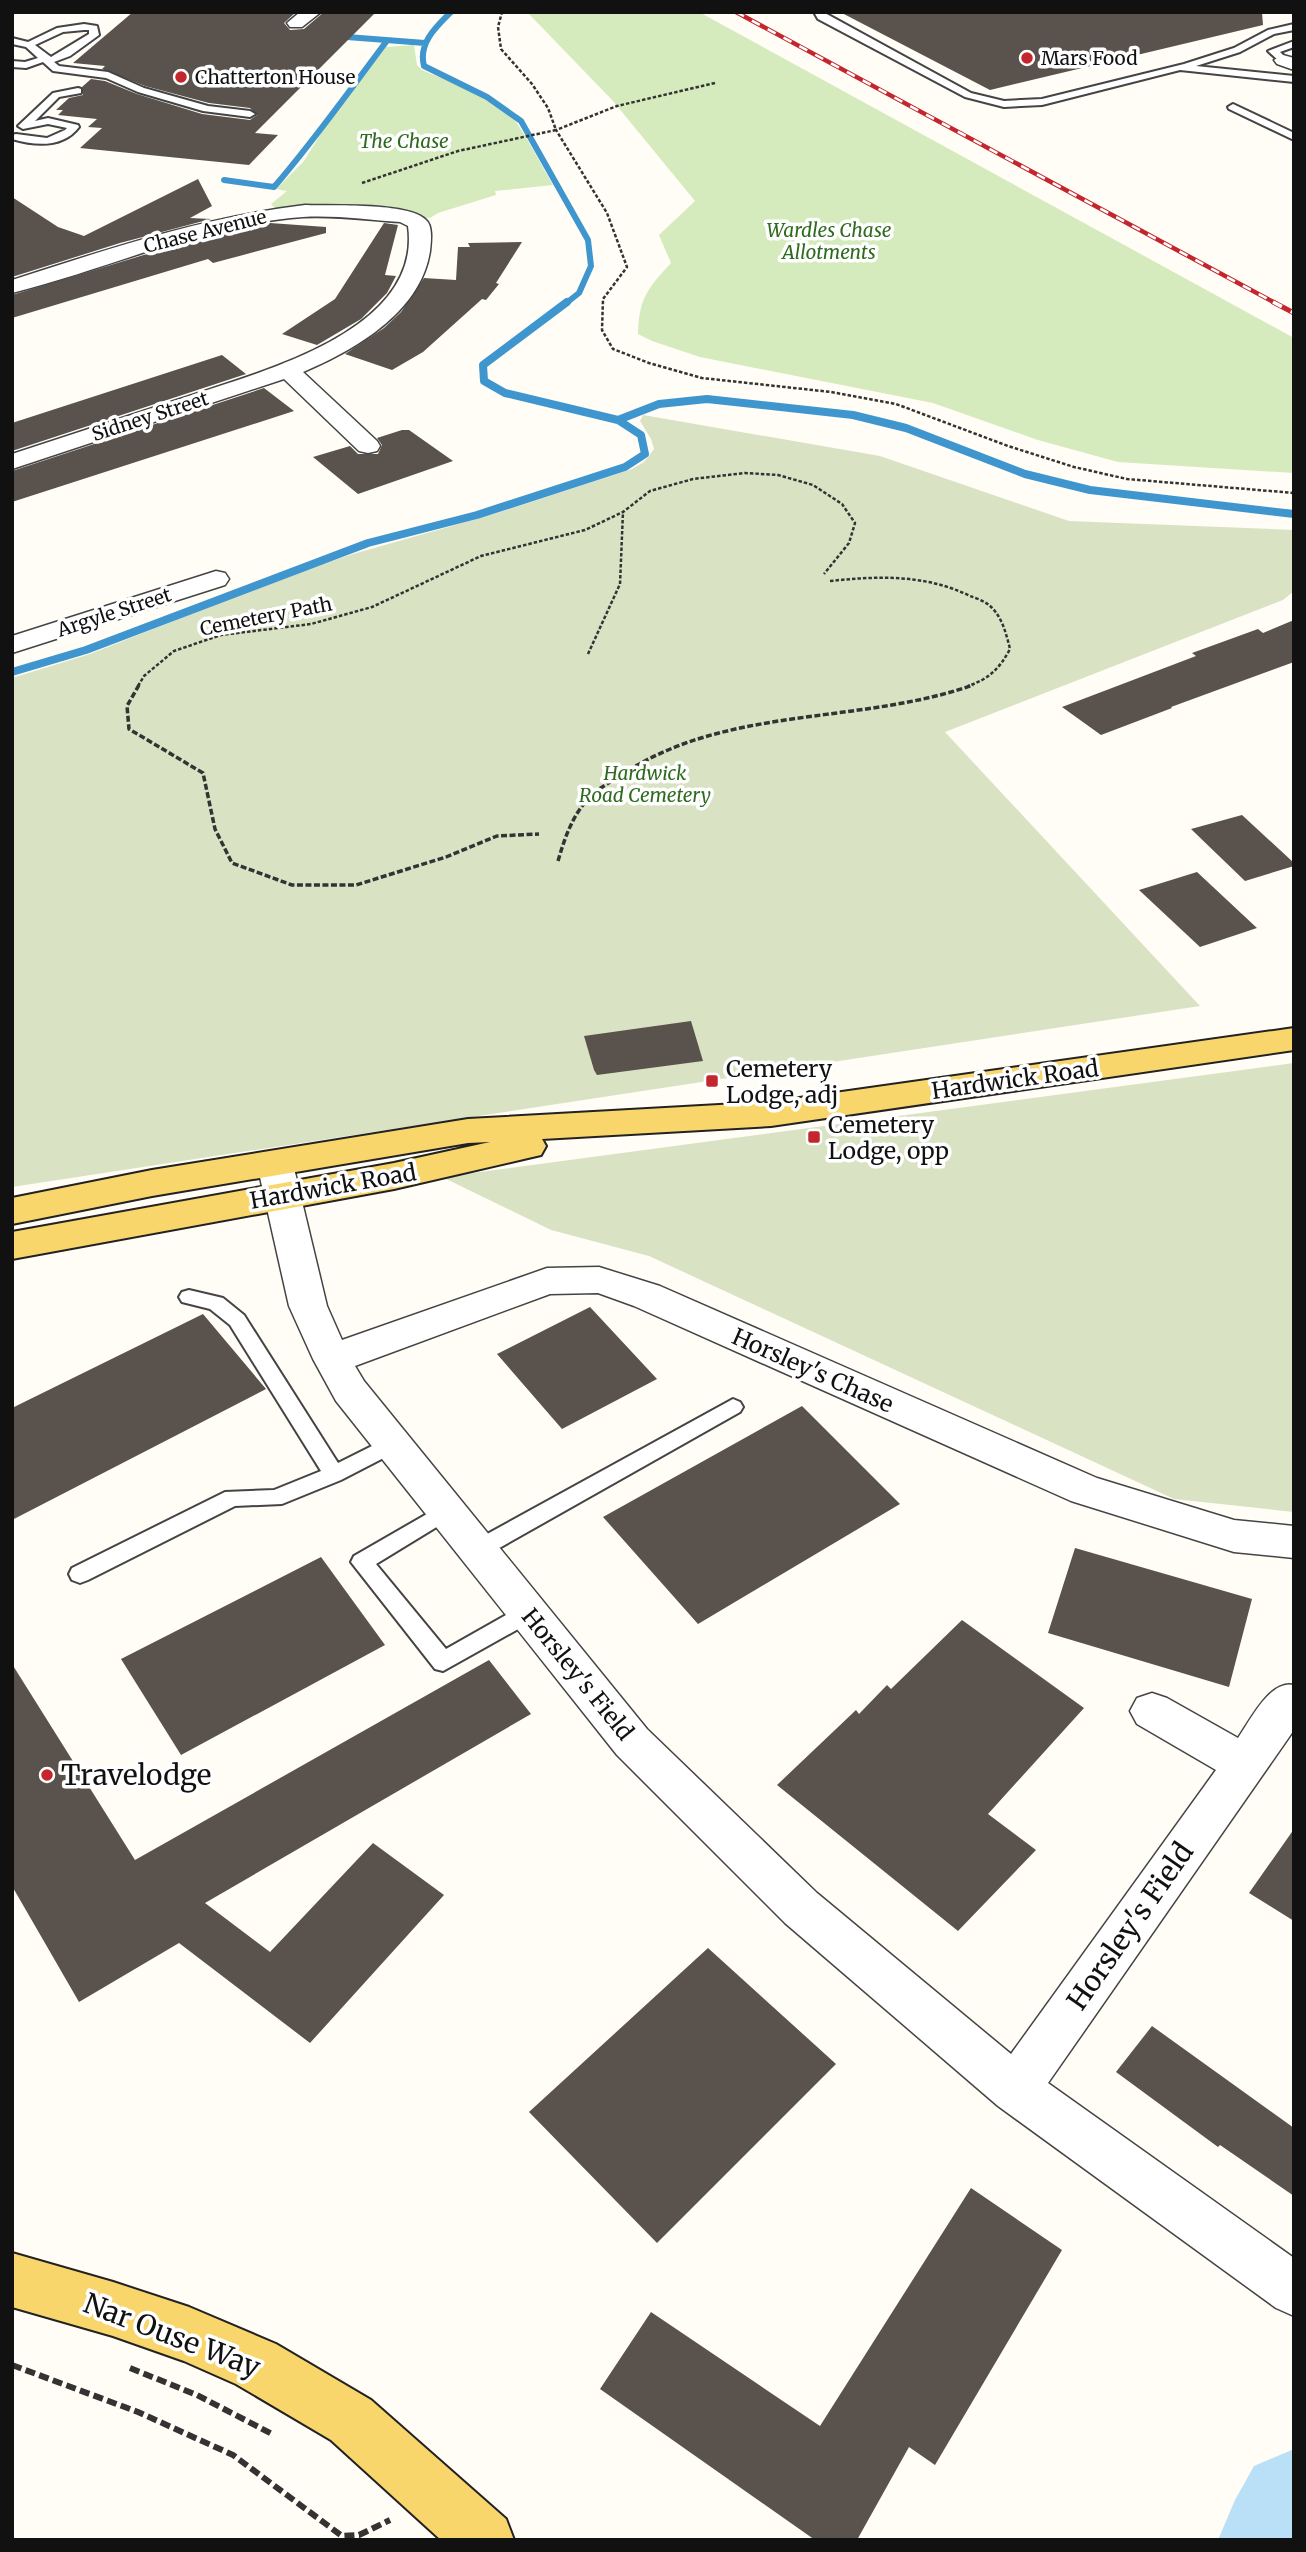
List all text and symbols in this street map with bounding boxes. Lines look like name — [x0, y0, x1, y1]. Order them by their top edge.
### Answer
place label: Mars Food — [1041, 46, 1138, 70]
marker: Mars Food — [1019, 50, 1035, 66]
place label: Chatterton House — [195, 65, 356, 89]
marker: Chatterton House — [173, 69, 189, 85]
park label: The Chase — [359, 129, 449, 153]
street label: Chase Avenue — [141, 204, 269, 258]
park label: Wardles Chase Allotments — [767, 218, 892, 264]
street label: Sidney Street — [89, 386, 212, 446]
street label: Argyle Street — [53, 582, 175, 642]
street label: Cemetery Path — [198, 591, 334, 641]
park label: Hardwick Road Cemetery — [579, 761, 711, 807]
street label: Hardwick Road — [930, 1053, 1100, 1105]
place label: Cemetery Lodge, adj — [726, 1054, 838, 1109]
marker: Cemetery Lodge, adj — [704, 1073, 720, 1089]
place label: Cemetery Lodge, opp — [828, 1110, 949, 1165]
marker: Cemetery Lodge, opp — [806, 1129, 822, 1145]
street label: Hardwick Road — [248, 1157, 419, 1215]
street label: Horsley's Chase — [728, 1321, 898, 1419]
street label: Horsley's Field — [516, 1602, 640, 1746]
place label: Travelodge — [61, 1757, 211, 1793]
marker: Travelodge — [39, 1767, 55, 1783]
street label: Horsley's Field — [1059, 1835, 1201, 2017]
street label: Nar Ouse Way — [79, 2285, 266, 2385]

